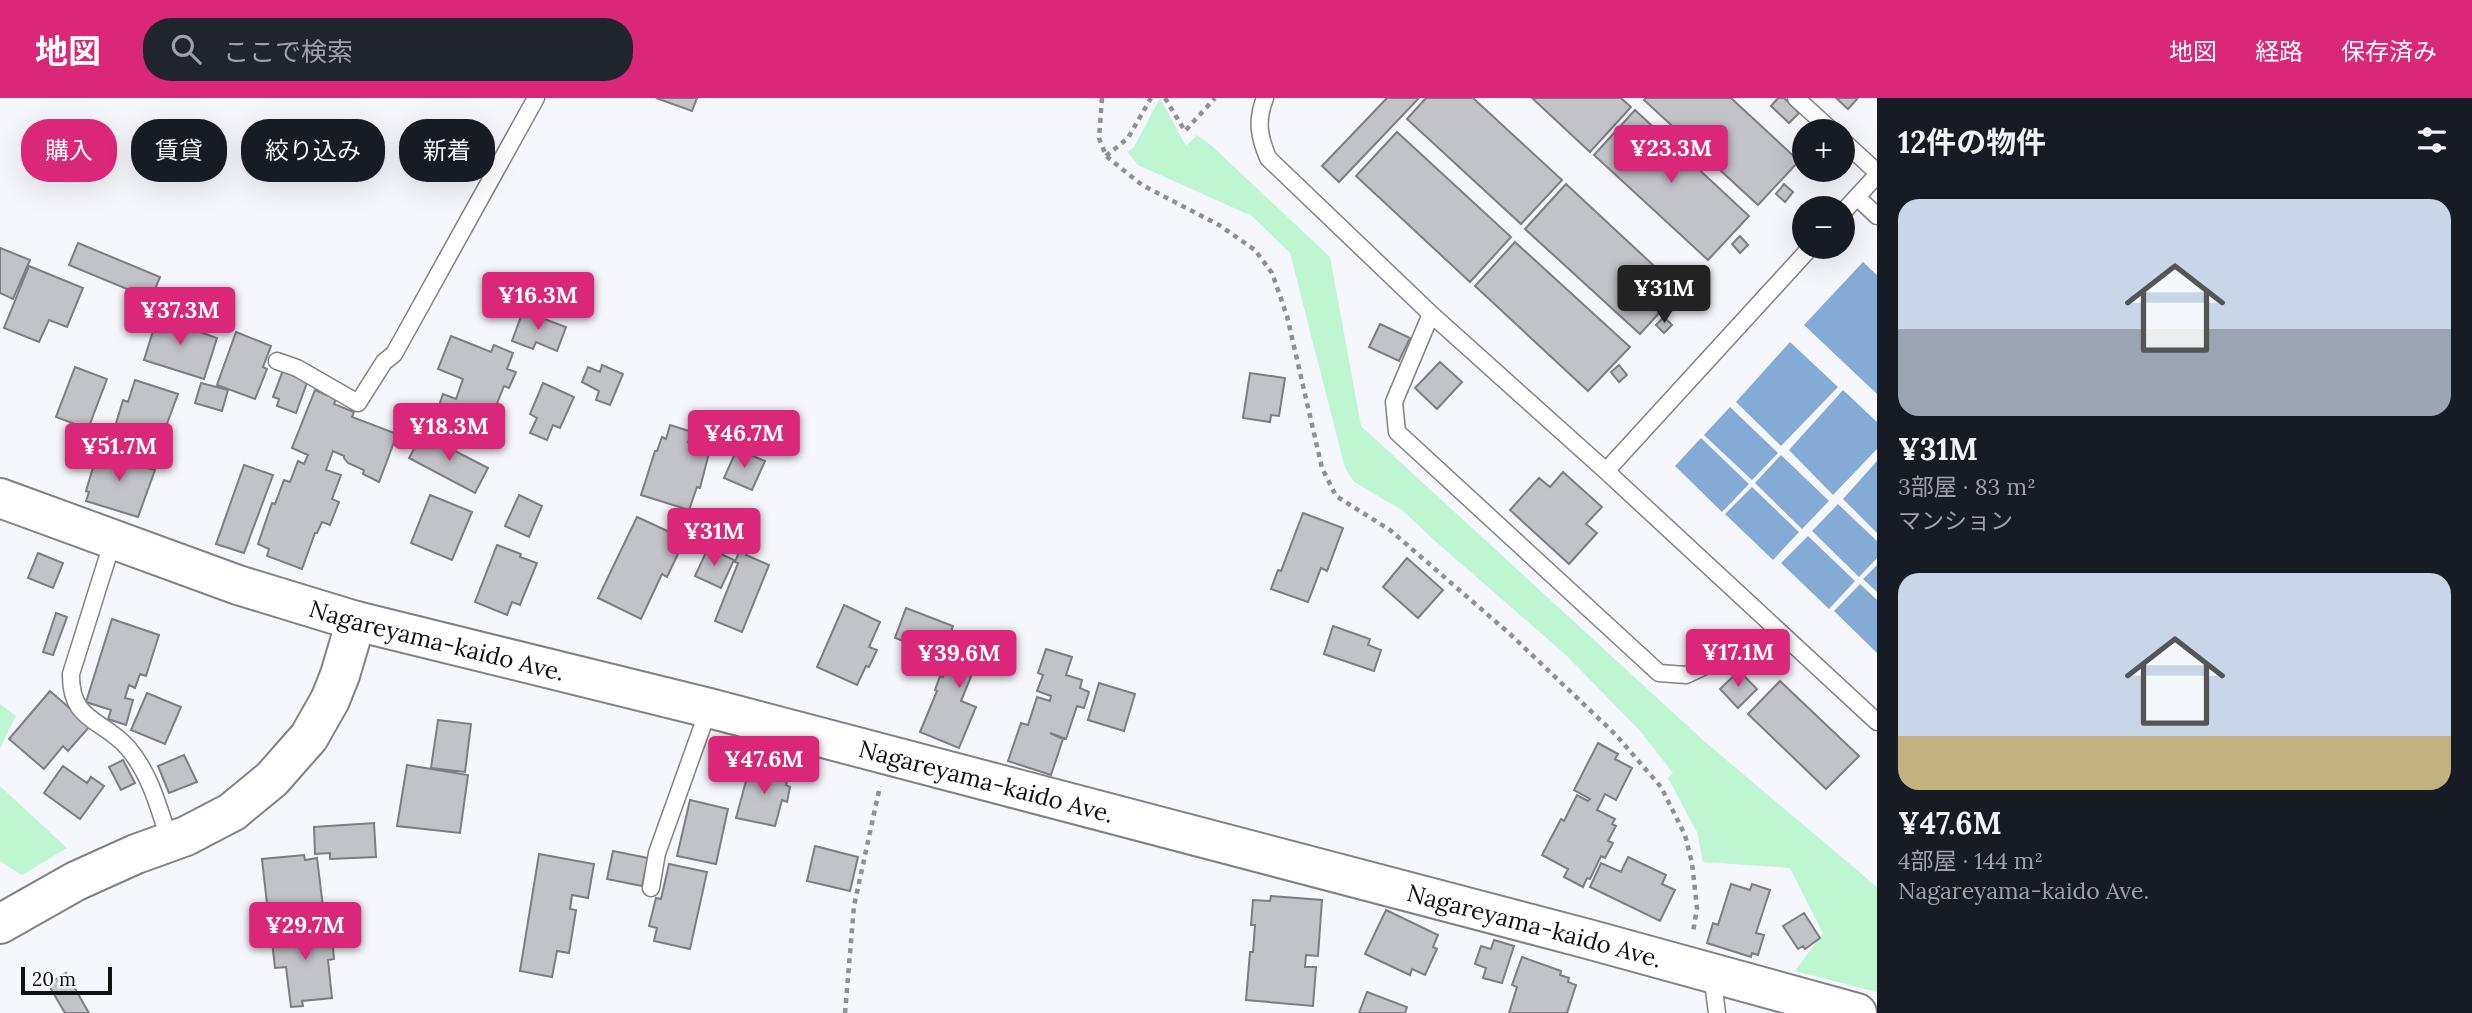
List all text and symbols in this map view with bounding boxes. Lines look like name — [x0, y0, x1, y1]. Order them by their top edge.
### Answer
search box — [143, 18, 633, 81]
text: 地図 — [35, 30, 101, 72]
icon: search — [167, 30, 205, 68]
text: ここで検索 — [223, 35, 353, 68]
text: 地図 — [2169, 36, 2217, 67]
text: 経路 — [2255, 36, 2303, 67]
text: 保存済み — [2341, 36, 2437, 67]
chip: 購入 — [21, 119, 117, 182]
chip: 賃貸 — [131, 119, 227, 182]
chip: 絞り込み — [241, 119, 385, 182]
chip: 新着 — [399, 119, 495, 182]
map controls — [1792, 119, 1855, 259]
button: + — [1792, 119, 1855, 182]
icon: filters — [2413, 121, 2451, 159]
text: 12件の物件 — [1898, 123, 2046, 161]
pin: ¥23.3M — [1614, 126, 1728, 185]
text: ¥23.3M — [1630, 133, 1712, 162]
button: − — [1792, 196, 1855, 259]
icon: home — [2112, 245, 2238, 371]
pin: ¥31M — [1623, 266, 1705, 325]
pin: ¥16.3M — [481, 272, 595, 332]
text: ¥31M — [1633, 273, 1695, 302]
text: ¥16.3M — [498, 280, 578, 309]
pin: ¥37.3M — [123, 288, 237, 347]
text: ¥37.3M — [140, 295, 220, 324]
pin: ¥18.3M — [392, 404, 506, 463]
pin: ¥46.7M — [687, 410, 801, 470]
text: ¥18.3M — [409, 411, 489, 440]
text: ¥46.7M — [704, 418, 784, 447]
pin: ¥51.7M — [62, 424, 176, 483]
text: ¥31M — [1898, 430, 1978, 468]
text: ¥51.7M — [81, 431, 157, 460]
text: 3部屋 · 83 m² — [1898, 472, 2036, 501]
text: マンション — [1898, 506, 2013, 535]
pin: ¥31M — [673, 508, 755, 568]
text: ¥31M — [683, 516, 745, 545]
street label: Nagareyama-kaido Ave. — [306, 592, 568, 687]
icon: home — [2112, 618, 2238, 744]
pin: ¥39.6M — [902, 630, 1016, 690]
pin: ¥17.1M — [1681, 630, 1795, 689]
text: ¥17.1M — [1702, 637, 1774, 666]
text: ¥39.6M — [917, 638, 1001, 667]
street label: Nagareyama-kaido Ave. — [855, 733, 1117, 829]
pin: ¥47.6M — [707, 736, 821, 796]
text: ¥47.6M — [724, 744, 804, 773]
text: ¥47.6M — [1898, 804, 2002, 842]
text: 4部屋 · 144 m² — [1898, 846, 2043, 875]
text: Nagareyama-kaido Ave. — [1898, 876, 2149, 905]
street label: Nagareyama-kaido Ave. — [1404, 877, 1665, 974]
pin: ¥29.7M — [248, 902, 362, 962]
text: ¥29.7M — [265, 910, 345, 939]
scale bar — [21, 964, 112, 996]
text: 20 m — [32, 967, 76, 991]

